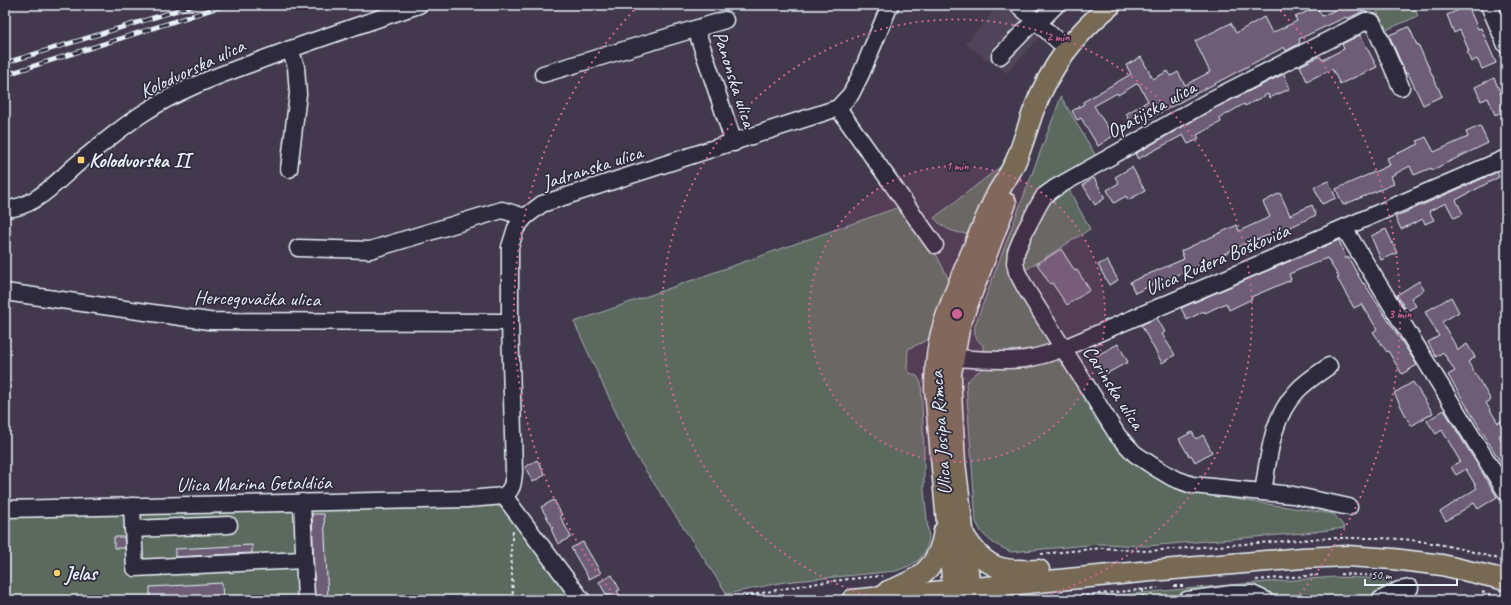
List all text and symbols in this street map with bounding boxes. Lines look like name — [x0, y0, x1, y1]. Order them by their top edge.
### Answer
street label: Panonska ulica — [707, 28, 762, 132]
text: 2 min — [1047, 29, 1070, 45]
street label: Kolodvorska ulica — [136, 33, 250, 104]
street label: Opatijska ulica — [1102, 74, 1202, 144]
street label: Jadranska ulica — [538, 139, 647, 196]
place label: Kolodvorska II — [89, 148, 194, 173]
marker: Kolodvorska II — [76, 155, 86, 165]
text: 1 min — [946, 158, 969, 174]
street label: Ulica Ruđera Boškovića — [1141, 217, 1294, 301]
street label: Hercegovačka ulica — [194, 285, 322, 312]
text: 3 min — [1389, 306, 1412, 322]
centre of rings — [950, 307, 964, 321]
street label: Carinska ulica — [1077, 340, 1151, 436]
street label: Ulica Josipa Rimca — [924, 369, 957, 496]
street label: Ulica Marina Getaldića — [176, 470, 333, 497]
place label: Jelas — [63, 561, 99, 586]
scale bar — [1365, 561, 1457, 587]
text: 50 m — [1371, 567, 1393, 583]
marker: Jelas — [52, 568, 62, 578]

